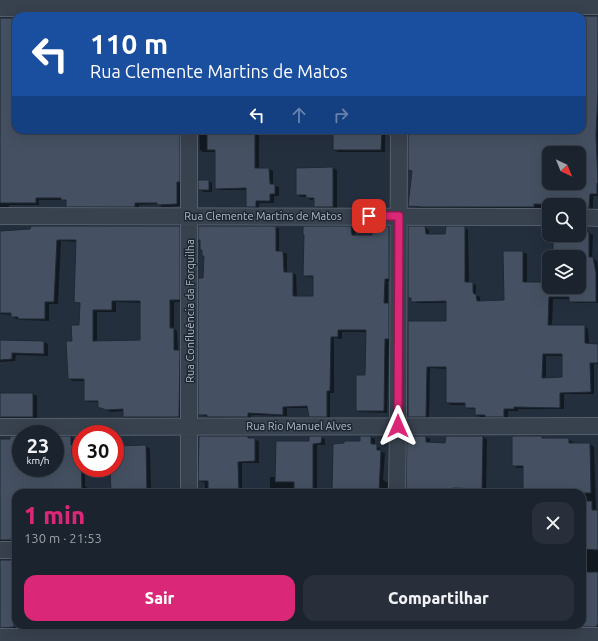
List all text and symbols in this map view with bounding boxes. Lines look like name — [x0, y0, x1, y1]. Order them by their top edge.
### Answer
icon: left — [24, 28, 76, 80]
text: 110 m — [90, 28, 168, 59]
text: Rua Clemente Martins de Matos — [90, 61, 348, 81]
icon: left — [246, 104, 268, 126]
icon: ahead — [288, 104, 310, 126]
icon: right — [330, 104, 352, 126]
north arrow — [542, 146, 586, 190]
map controls — [542, 146, 586, 294]
button: search — [542, 198, 586, 242]
pin — [352, 199, 386, 233]
icon: arrive — [358, 205, 380, 227]
street label: Rua Clemente Martins de Matos — [184, 210, 342, 222]
street label: Rua Confluência da Forquilha — [184, 239, 196, 383]
button: layers — [542, 250, 586, 294]
position arrow — [377, 405, 419, 447]
street label: Rua Rio Manuel Alves — [246, 420, 352, 432]
speed limit sign: 30 — [72, 425, 124, 477]
text: 23 — [27, 434, 49, 457]
text: km/h — [26, 455, 50, 466]
text: 1 min — [24, 502, 85, 529]
button: close — [532, 502, 574, 544]
text: 130 m · 21:53 — [24, 531, 102, 545]
button: Sair — [24, 575, 295, 621]
button: Compartilhar — [303, 575, 574, 621]

